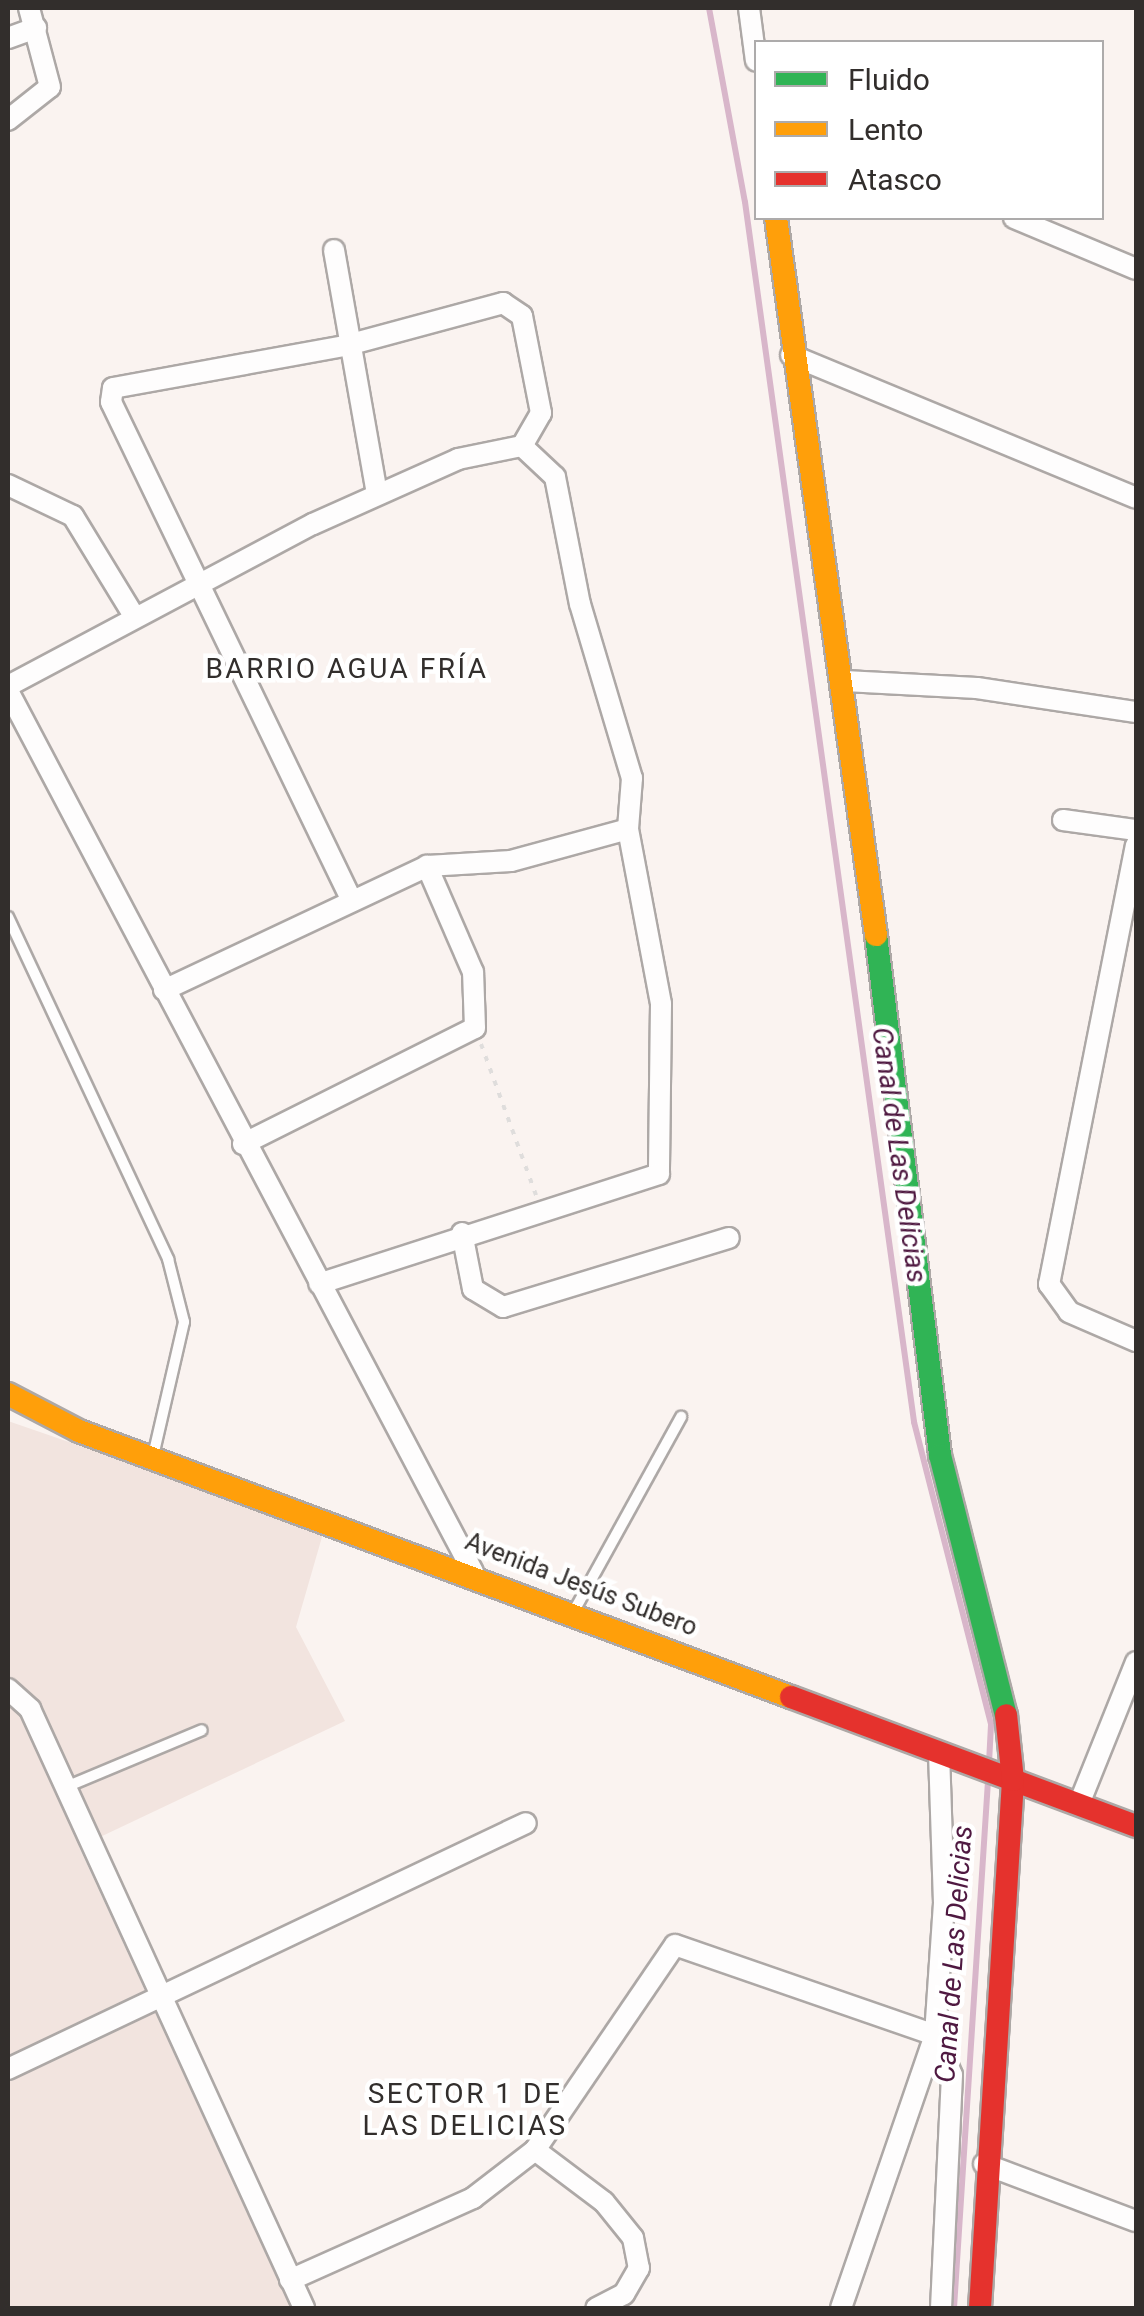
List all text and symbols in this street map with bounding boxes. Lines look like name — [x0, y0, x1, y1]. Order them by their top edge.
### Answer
legend — [754, 40, 1104, 220]
text: Fluido — [848, 62, 930, 97]
text: Lento — [848, 112, 923, 147]
text: Atasco — [848, 162, 942, 197]
district label: BARRIO AGUA FRÍA — [205, 652, 489, 686]
water label: Canal de Las Delicias — [864, 1025, 934, 1285]
street label: Avenida Jesús Subero — [461, 1527, 701, 1643]
water label: Canal de Las Delicias — [928, 1824, 980, 2084]
district label: SECTOR 1 DE LAS DELICIAS — [362, 2077, 568, 2143]

